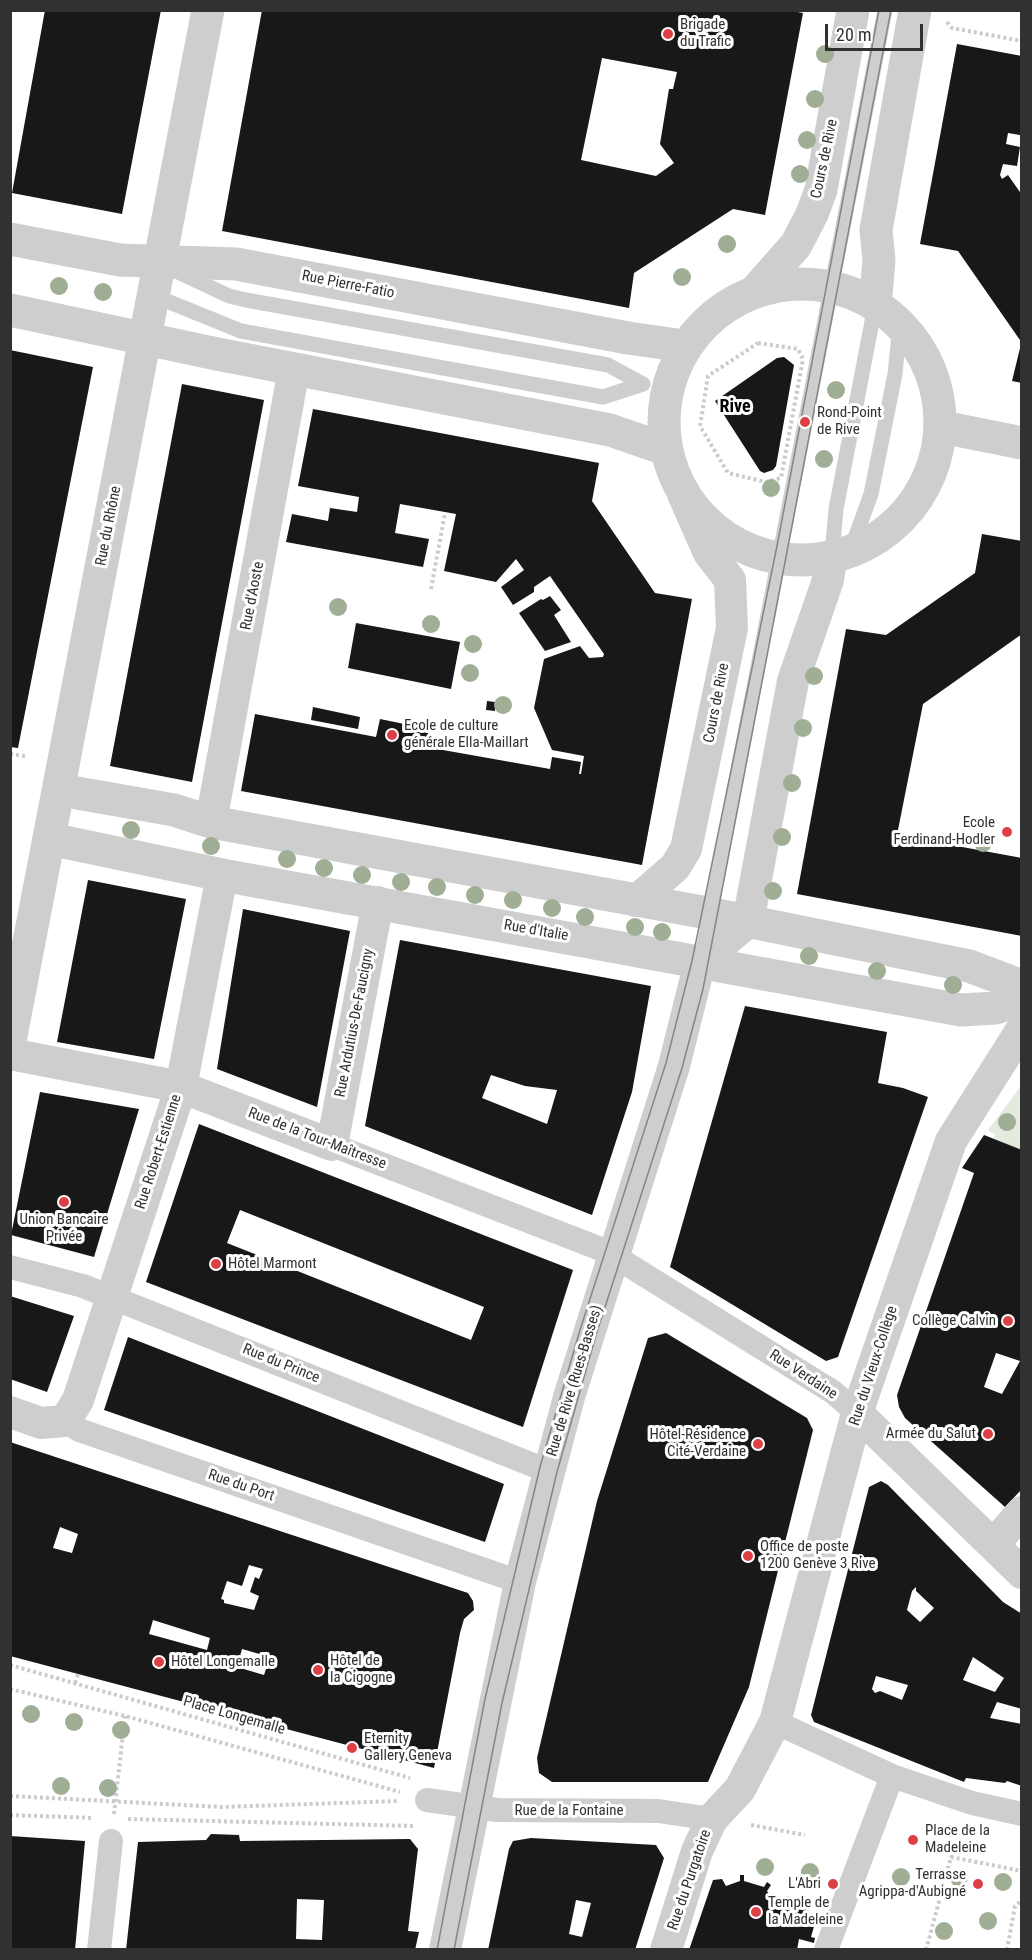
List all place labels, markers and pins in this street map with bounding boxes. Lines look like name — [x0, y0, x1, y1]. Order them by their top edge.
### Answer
place label: Brigade du Trafic — [680, 16, 731, 51]
marker: Brigade du Trafic — [661, 27, 675, 41]
place label: Rond-Point de Rive — [817, 404, 882, 439]
marker: Rond-Point de Rive — [798, 415, 812, 429]
place label: Ecole de culture générale Ella-Maillart — [404, 717, 529, 752]
marker: Ecole de culture générale Ella-Maillart — [385, 728, 399, 742]
place label: Ecole Ferdinand-Hodler — [893, 814, 995, 849]
marker: Ecole Ferdinand-Hodler — [1000, 825, 1014, 839]
marker: Union Bancaire Privée — [57, 1195, 71, 1209]
place label: Union Bancaire Privée — [19, 1211, 109, 1246]
place label: Hôtel Marmont — [228, 1255, 317, 1273]
marker: Hôtel Marmont — [209, 1257, 223, 1271]
place label: Collège Calvin — [912, 1312, 996, 1330]
marker: Collège Calvin — [1001, 1314, 1015, 1328]
place label: Armée du Salut — [886, 1425, 976, 1443]
place label: Hôtel-Résidence Cité-Verdaine — [650, 1426, 746, 1461]
marker: Armée du Salut — [981, 1427, 995, 1441]
marker: Hôtel-Résidence Cité-Verdaine — [751, 1437, 765, 1451]
place label: Office de poste 1200 Genève 3 Rive — [760, 1538, 876, 1573]
marker: Office de poste 1200 Genève 3 Rive — [741, 1549, 755, 1563]
place label: Hôtel de la Cigogne — [330, 1652, 393, 1687]
place label: Hôtel Longemalle — [171, 1653, 275, 1671]
marker: Hôtel Longemalle — [152, 1655, 166, 1669]
marker: Hôtel de la Cigogne — [311, 1663, 325, 1677]
place label: Eternity Gallery Geneva — [364, 1730, 452, 1765]
marker: Eternity Gallery Geneva — [345, 1741, 359, 1755]
place label: Place de la Madeleine — [925, 1822, 990, 1857]
marker: Place de la Madeleine — [906, 1833, 920, 1847]
place label: Terrasse Agrippa-d'Aubigné — [859, 1866, 966, 1901]
place label: L'Abri — [788, 1875, 821, 1893]
marker: L'Abri — [826, 1877, 840, 1891]
marker: Terrasse Agrippa-d'Aubigné — [971, 1877, 985, 1891]
place label: Temple de la Madeleine — [768, 1894, 843, 1929]
marker: Temple de la Madeleine — [749, 1905, 763, 1919]

